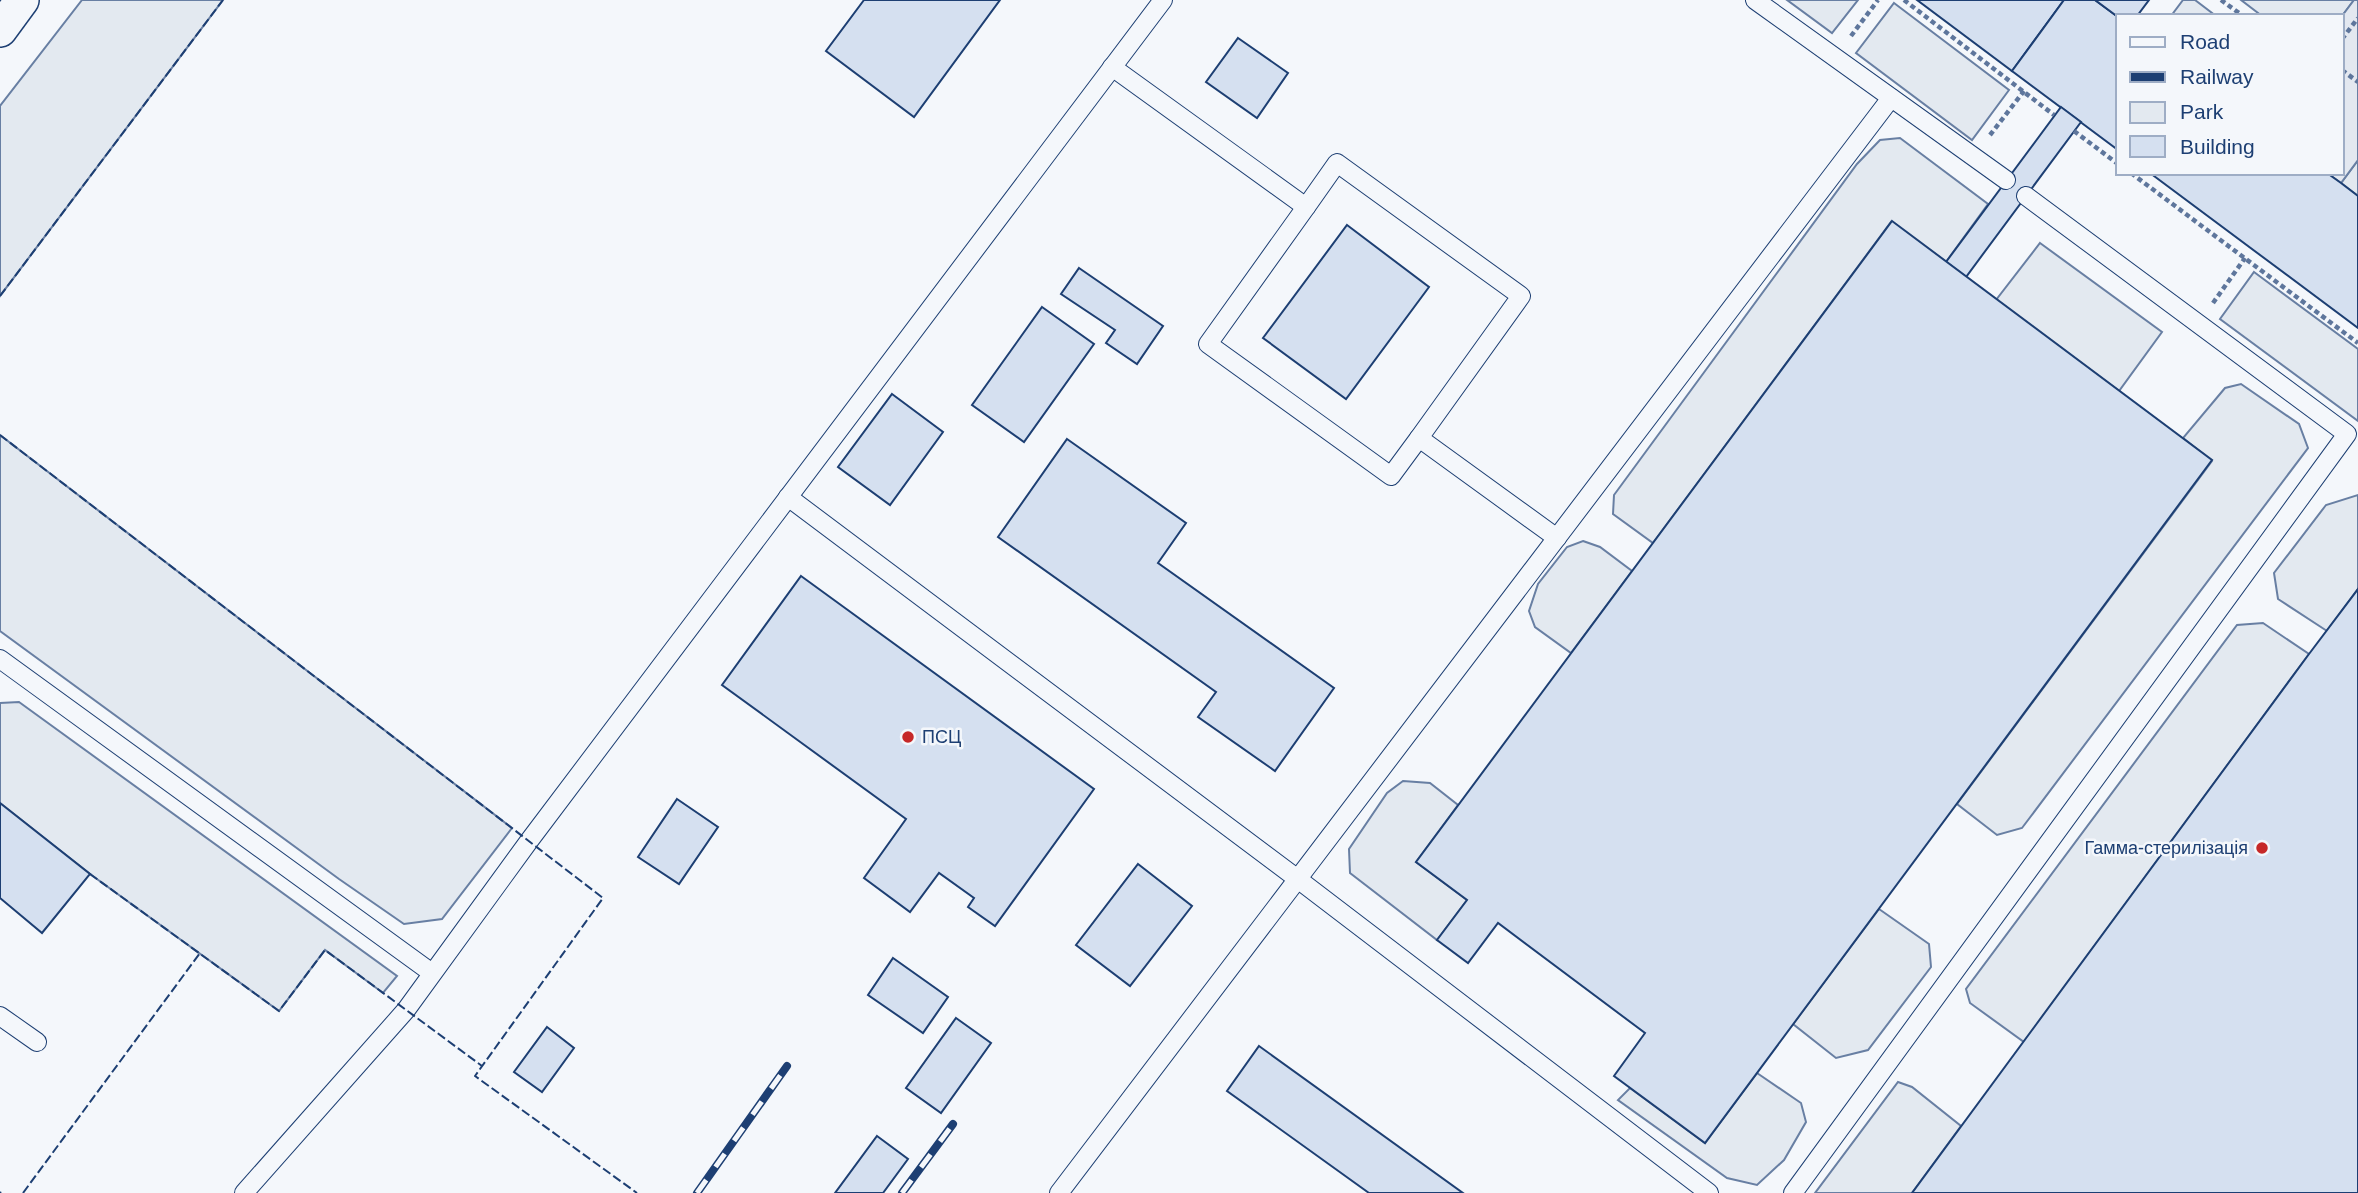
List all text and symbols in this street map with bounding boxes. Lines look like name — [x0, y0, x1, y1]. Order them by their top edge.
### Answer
legend — [2116, 14, 2344, 175]
text: Road — [2180, 30, 2230, 53]
text: Railway — [2180, 65, 2254, 88]
text: Park — [2180, 100, 2224, 123]
text: Building — [2180, 135, 2255, 158]
place label: ПСЦ — [922, 727, 961, 747]
marker: ПСЦ — [900, 729, 916, 745]
place label: Гамма-стерилізація — [2085, 838, 2248, 858]
marker: Гамма-стерилізація — [2254, 840, 2270, 856]

